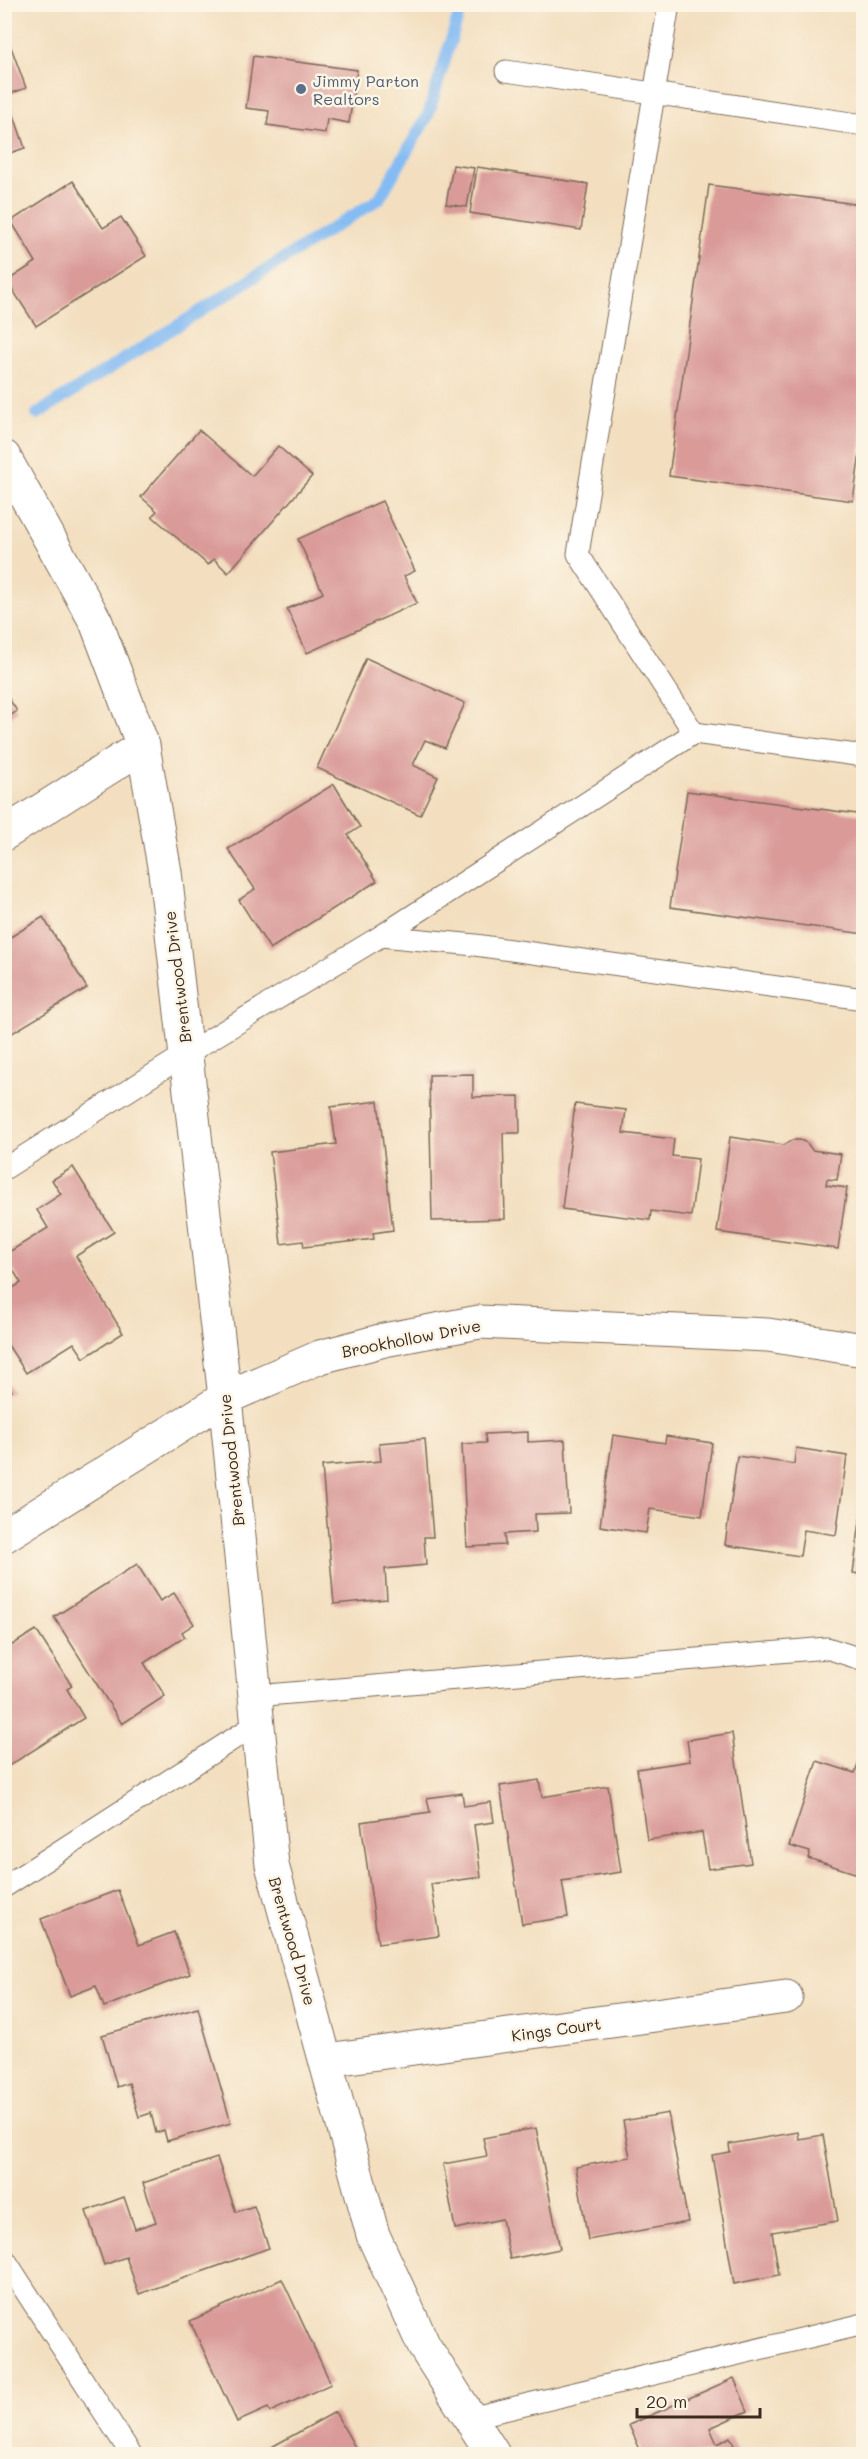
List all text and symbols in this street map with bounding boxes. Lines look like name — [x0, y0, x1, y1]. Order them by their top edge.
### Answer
place label: Jimmy Parton Realtors — [313, 70, 419, 109]
marker: Jimmy Parton Realtors — [294, 82, 308, 96]
street label: Brentwood Drive — [158, 910, 196, 1044]
street label: Brookhollow Drive — [340, 1314, 482, 1362]
street label: Brentwood Drive — [214, 1393, 248, 1527]
street label: Brentwood Drive — [265, 1874, 321, 2008]
street label: Kings Court — [510, 2012, 602, 2046]
scale bar — [637, 2381, 760, 2419]
text: 20 m — [646, 2389, 687, 2413]

